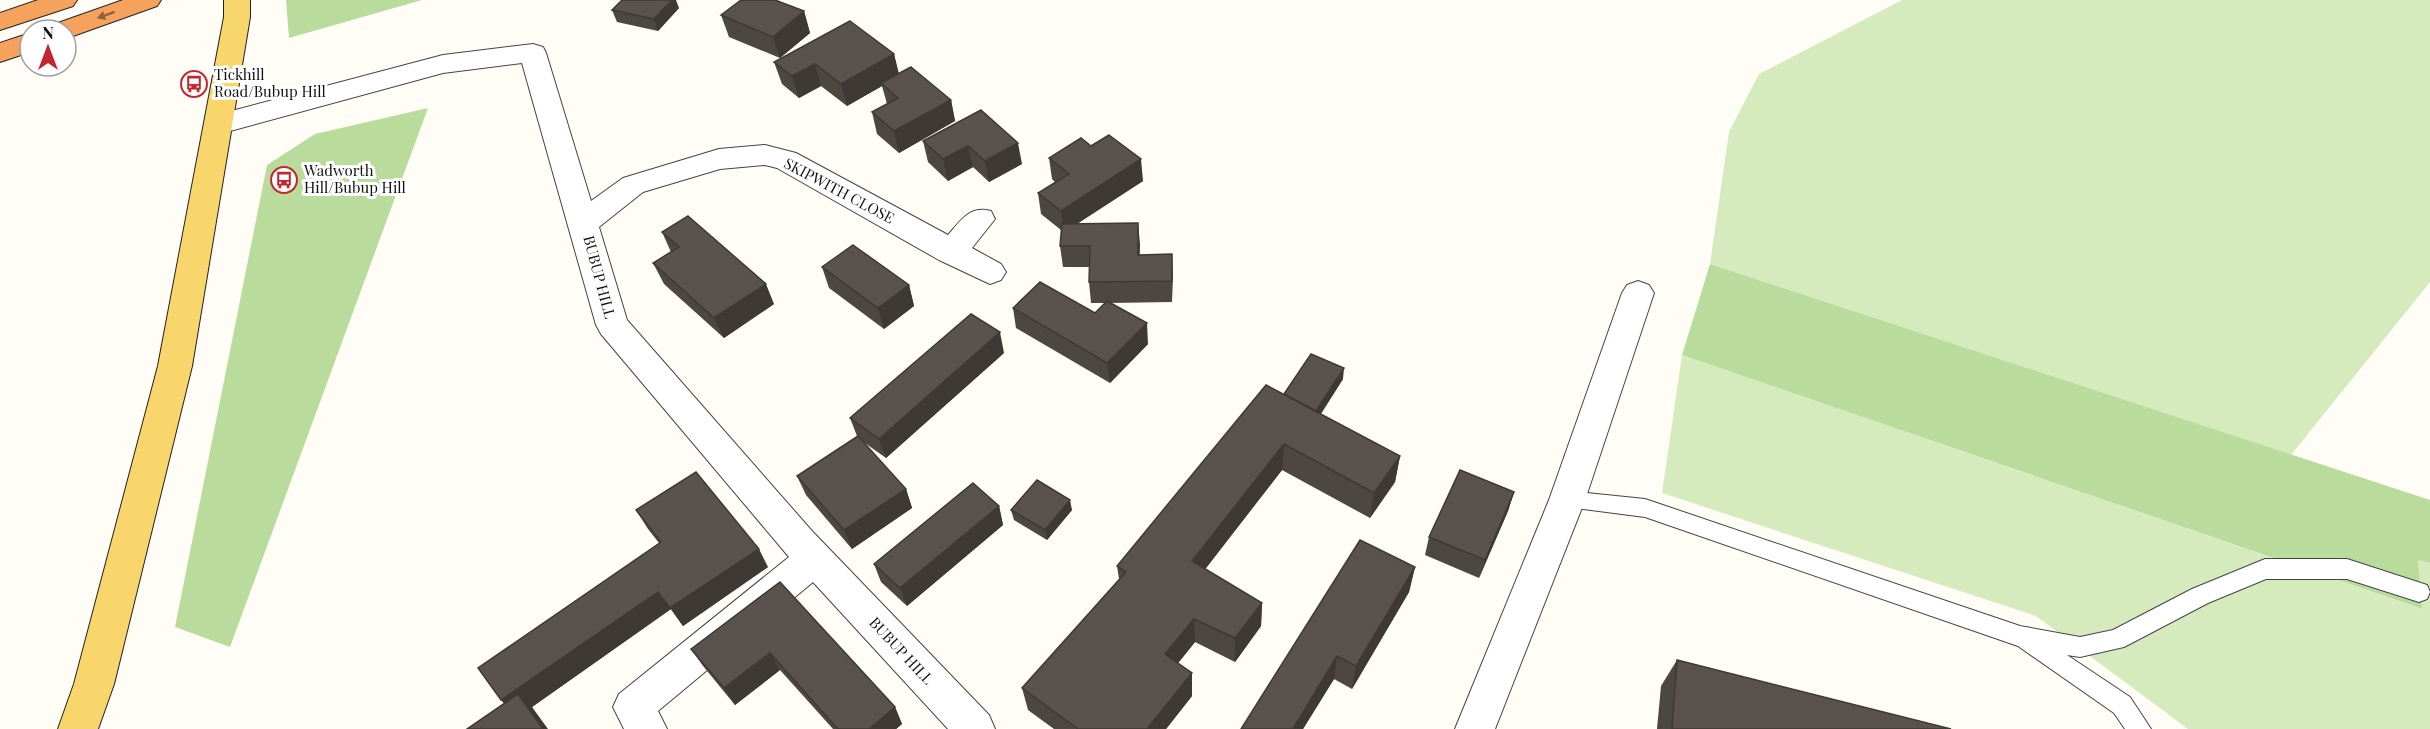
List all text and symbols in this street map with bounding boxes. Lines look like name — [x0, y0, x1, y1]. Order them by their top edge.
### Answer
one-way arrow — [97, 11, 115, 20]
north arrow — [18, 18, 78, 78]
text: N — [42, 22, 54, 43]
place label: Tickhill Road/Bubup Hill — [214, 64, 326, 101]
bus stop icon: Tickhill Road/Bubup Hill — [179, 69, 209, 99]
street label: SKIPWITH CLOSE — [781, 153, 898, 228]
place label: Wadworth Hill/Bubup Hill — [303, 160, 406, 197]
bus stop icon: Wadworth Hill/Bubup Hill — [269, 165, 299, 195]
street label: BUBUP HILL — [579, 233, 621, 321]
street label: BUBUP HILL — [865, 612, 938, 688]

